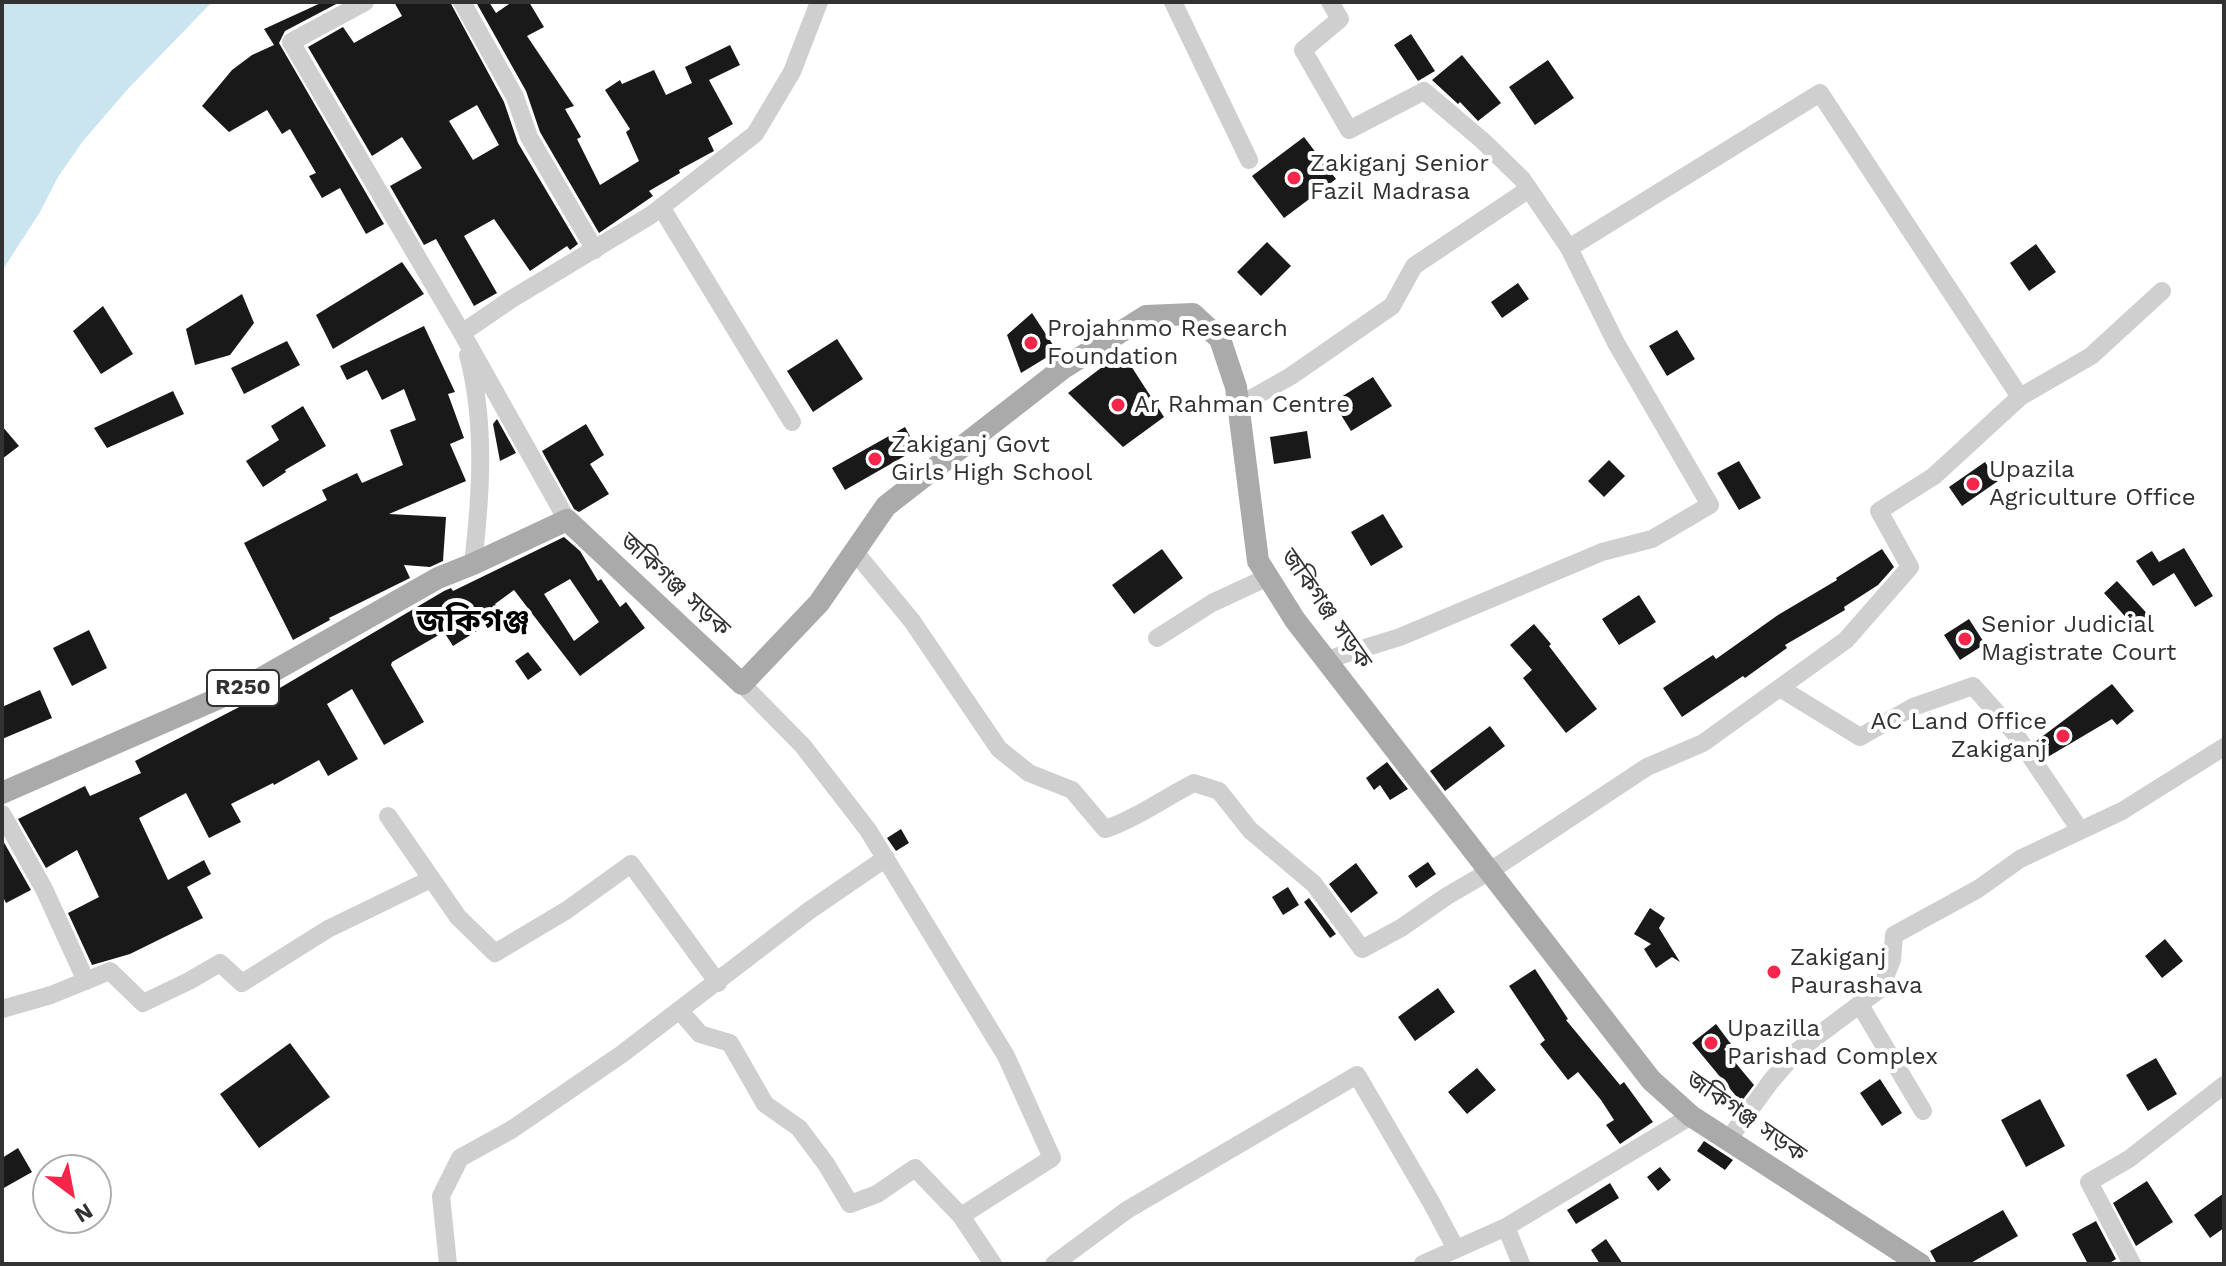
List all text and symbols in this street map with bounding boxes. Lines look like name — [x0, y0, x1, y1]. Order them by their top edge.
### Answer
place label: Zakiganj Senior Fazil Madrasa — [1310, 150, 1489, 206]
marker: Zakiganj Senior Fazil Madrasa — [1285, 169, 1303, 187]
place label: Projahnmo Research Foundation — [1047, 315, 1288, 371]
marker: Projahnmo Research Foundation — [1022, 334, 1040, 352]
place label: Ar Rahman Centre — [1134, 391, 1350, 419]
marker: Ar Rahman Centre — [1109, 396, 1127, 414]
place label: Zakiganj Govt Girls High School — [891, 431, 1092, 487]
marker: Zakiganj Govt Girls High School — [866, 450, 884, 468]
place label: Upazila Agriculture Office — [1989, 456, 2196, 512]
marker: Upazila Agriculture Office — [1964, 475, 1982, 493]
street label: জকিগঞ্জ সড়ক — [614, 527, 736, 643]
street label: জকিগঞ্জ সড়ক — [1274, 543, 1378, 675]
district label: জকিগঞ্জ — [417, 603, 529, 641]
place label: Senior Judicial Magistrate Court — [1981, 611, 2176, 667]
marker: Senior Judicial Magistrate Court — [1956, 630, 1974, 648]
road number: R250 — [207, 670, 279, 706]
place label: AC Land Office Zakiganj — [1871, 708, 2047, 764]
marker: AC Land Office Zakiganj — [2054, 727, 2072, 745]
place label: Zakiganj Paurashava — [1790, 944, 1923, 1000]
marker: Zakiganj Paurashava — [1765, 963, 1783, 981]
place label: Upazilla Parishad Complex — [1727, 1015, 1938, 1071]
marker: Upazilla Parishad Complex — [1702, 1034, 1720, 1052]
street label: জকিগঞ্জ সড়ক — [1680, 1065, 1812, 1169]
north arrow — [32, 1154, 112, 1234]
text: N — [70, 1198, 97, 1228]

